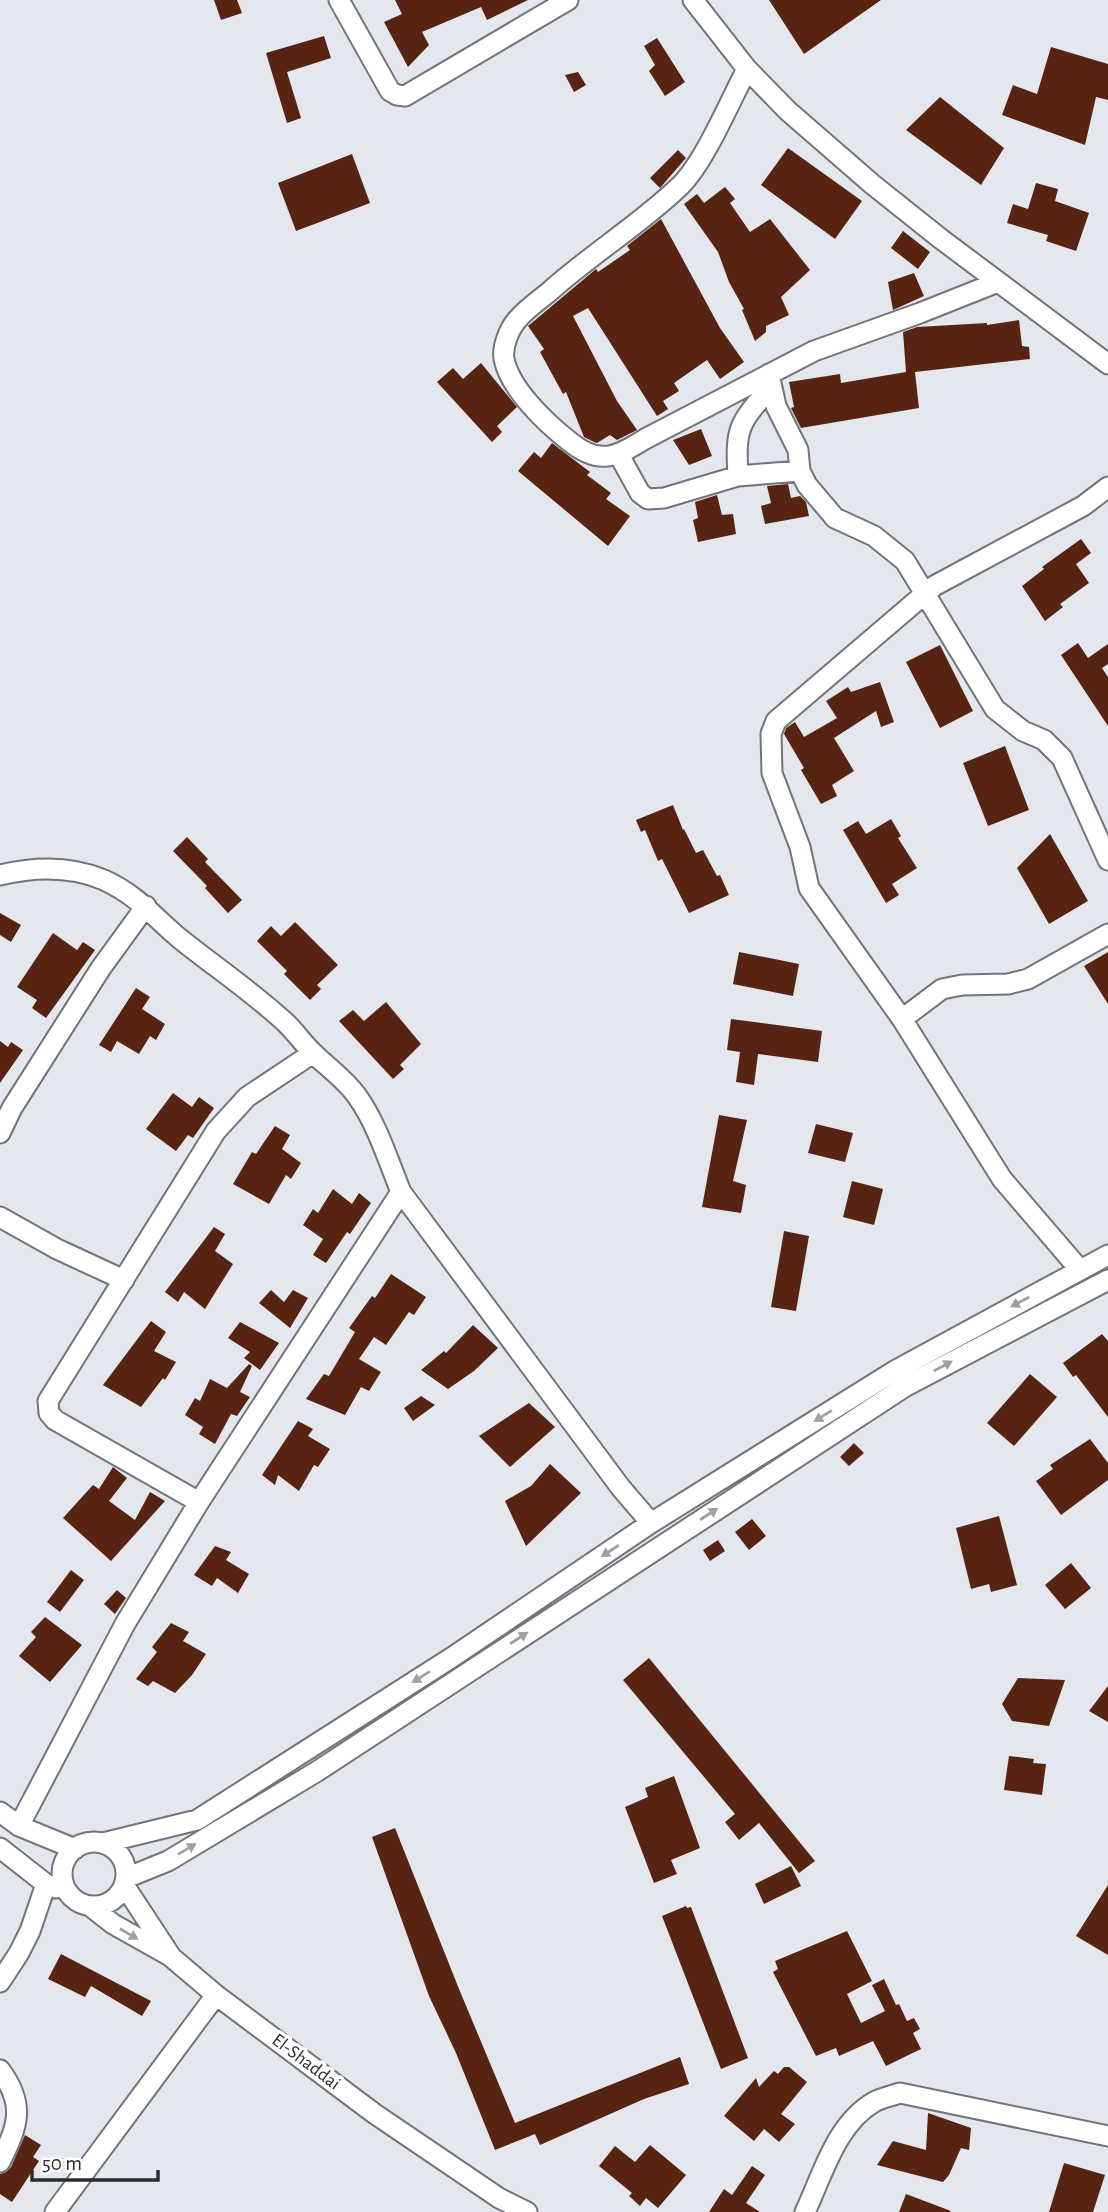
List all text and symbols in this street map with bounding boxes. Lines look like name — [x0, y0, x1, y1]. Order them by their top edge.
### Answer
one-way arrow — [1010, 1296, 1030, 1308]
one-way arrow — [933, 1361, 953, 1372]
one-way arrow — [813, 1409, 833, 1422]
one-way arrow — [700, 1508, 719, 1521]
one-way arrow — [600, 1544, 620, 1557]
one-way arrow — [509, 1632, 529, 1645]
one-way arrow — [412, 1670, 431, 1683]
one-way arrow — [178, 1842, 197, 1855]
one-way arrow — [119, 1927, 138, 1940]
street label: El-Shaddai — [268, 2030, 344, 2094]
scale bar — [32, 2138, 158, 2182]
text: 50 m — [42, 2153, 82, 2174]

